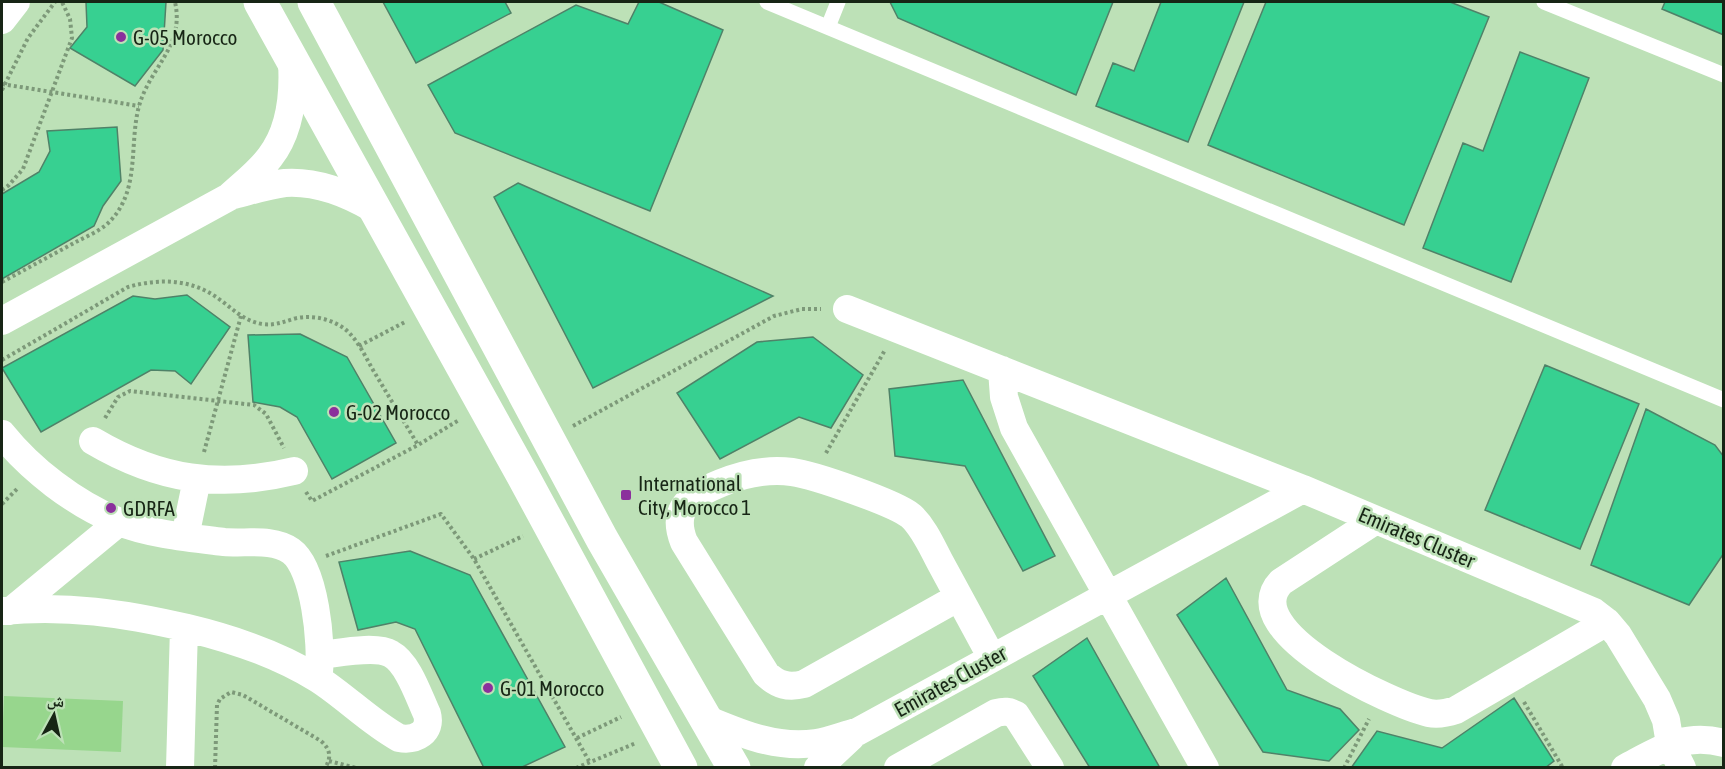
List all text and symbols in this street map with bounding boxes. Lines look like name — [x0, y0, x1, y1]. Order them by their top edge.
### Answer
place label: G-05 Morocco — [133, 25, 237, 49]
marker: G-05 Morocco — [114, 30, 128, 44]
place label: G-02 Morocco — [346, 400, 450, 424]
marker: G-02 Morocco — [327, 405, 341, 419]
place label: International City, Morocco 1 — [638, 471, 751, 519]
marker: International City, Morocco 1 — [619, 488, 633, 502]
place label: GDRFA — [123, 496, 175, 520]
marker: GDRFA — [104, 501, 118, 515]
street label: Emirates Cluster — [1355, 502, 1480, 573]
street label: Emirates Cluster — [890, 640, 1011, 722]
place label: G-01 Morocco — [500, 676, 604, 700]
marker: G-01 Morocco — [481, 681, 495, 695]
north arrow — [24, 685, 84, 745]
text: ش — [46, 690, 66, 711]

